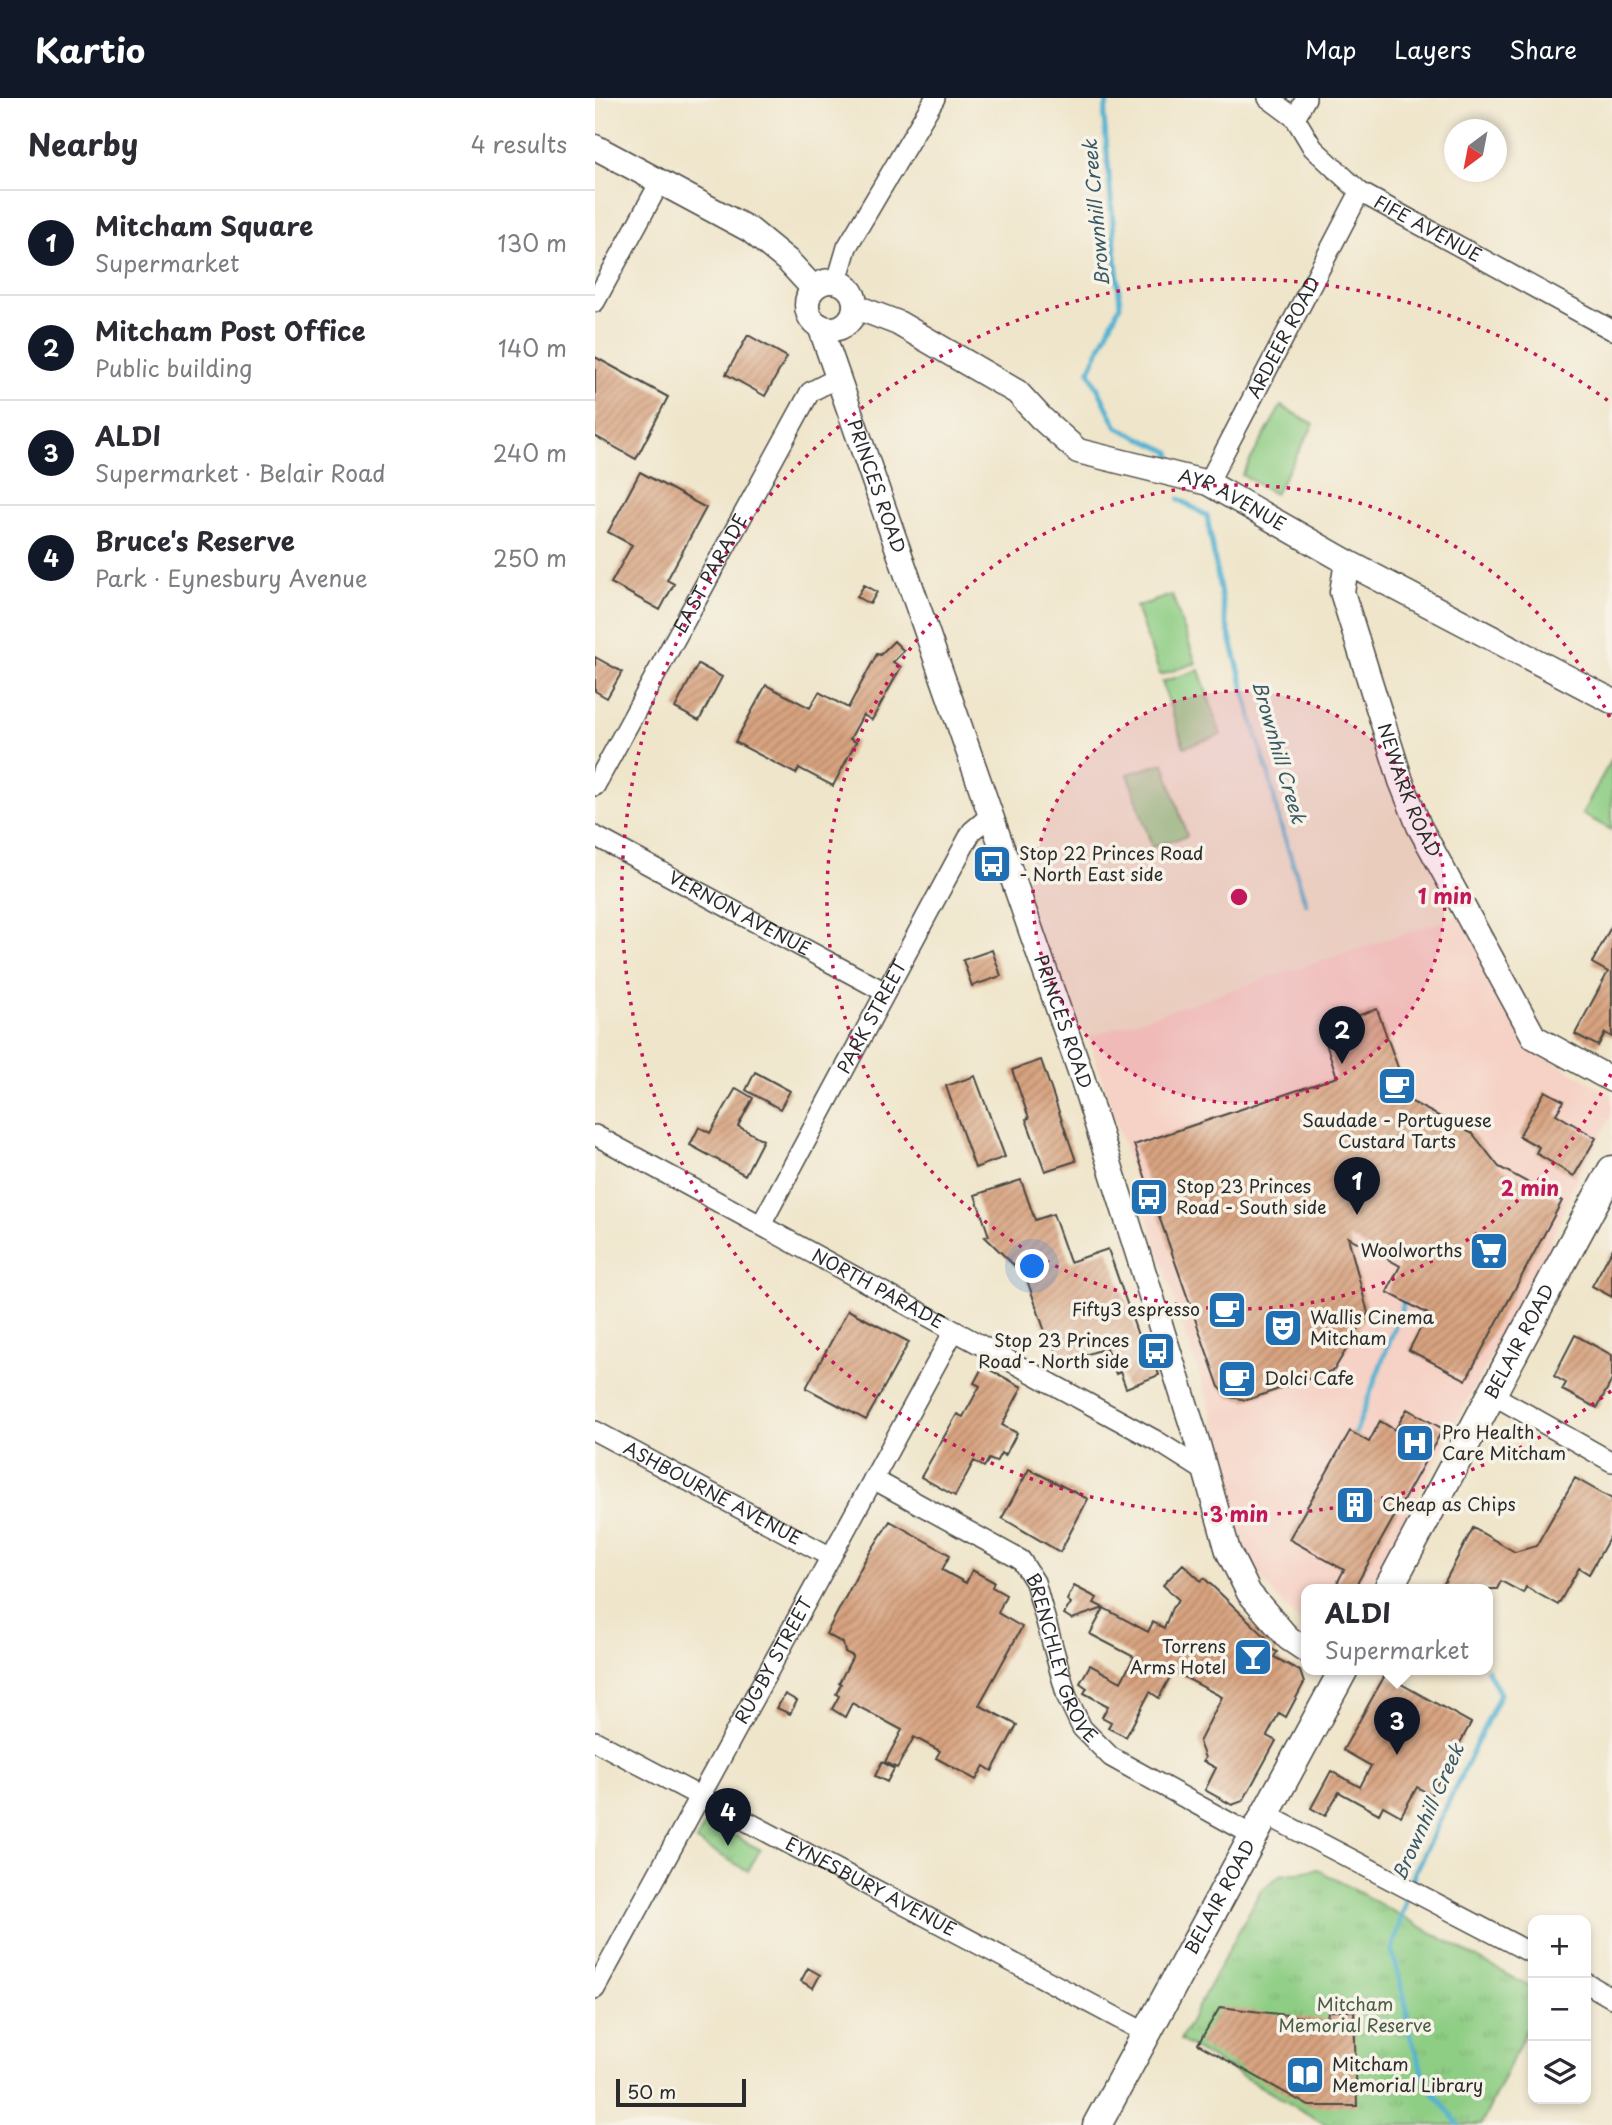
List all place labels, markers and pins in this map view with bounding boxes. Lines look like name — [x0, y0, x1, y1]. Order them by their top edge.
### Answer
place label: Stop 22 Princes Road - North East side — [1019, 839, 1204, 887]
bus stop icon: Stop 22 Princes Road - North East side — [971, 843, 1013, 885]
centre of rings — [1227, 885, 1251, 909]
pin: 2 — [1319, 1006, 1365, 1064]
cafe icon: Saudade - Portuguese Custard Tarts — [1376, 1065, 1418, 1107]
place label: Saudade - Portuguese Custard Tarts — [1302, 1106, 1492, 1154]
pin: 1 — [1334, 1157, 1380, 1215]
place label: Stop 23 Princes Road - South side — [1176, 1172, 1327, 1220]
bus stop icon: Stop 23 Princes Road - South side — [1128, 1176, 1170, 1218]
supermarket icon: Woolworths — [1468, 1230, 1510, 1272]
place label: Woolworths — [1360, 1236, 1462, 1263]
cafe icon: Fifty3 espresso — [1206, 1289, 1248, 1331]
place label: Fifty3 espresso — [1072, 1295, 1200, 1322]
place label: Wallis Cinema Mitcham — [1310, 1303, 1435, 1351]
theatre icon: Wallis Cinema Mitcham — [1262, 1307, 1304, 1349]
place label: Stop 23 Princes Road - North side — [978, 1326, 1129, 1374]
bus stop icon: Stop 23 Princes Road - North side — [1135, 1330, 1177, 1372]
cafe icon: Dolci Cafe — [1216, 1358, 1258, 1400]
place label: Dolci Cafe — [1264, 1364, 1354, 1391]
place label: Pro Health Care Mitcham — [1442, 1418, 1566, 1466]
hospital icon: Pro Health Care Mitcham — [1394, 1422, 1436, 1464]
building icon: Cheap as Chips — [1334, 1484, 1376, 1526]
place label: Cheap as Chips — [1382, 1490, 1516, 1517]
place label: Torrens Arms Hotel — [1130, 1632, 1226, 1680]
bar icon: Torrens Arms Hotel — [1232, 1636, 1274, 1678]
pin: 3 — [1374, 1697, 1420, 1755]
pin: 4 — [705, 1788, 751, 1846]
place label: Mitcham Memorial Library — [1332, 2050, 1483, 2098]
library icon: Mitcham Memorial Library — [1284, 2054, 1326, 2096]

